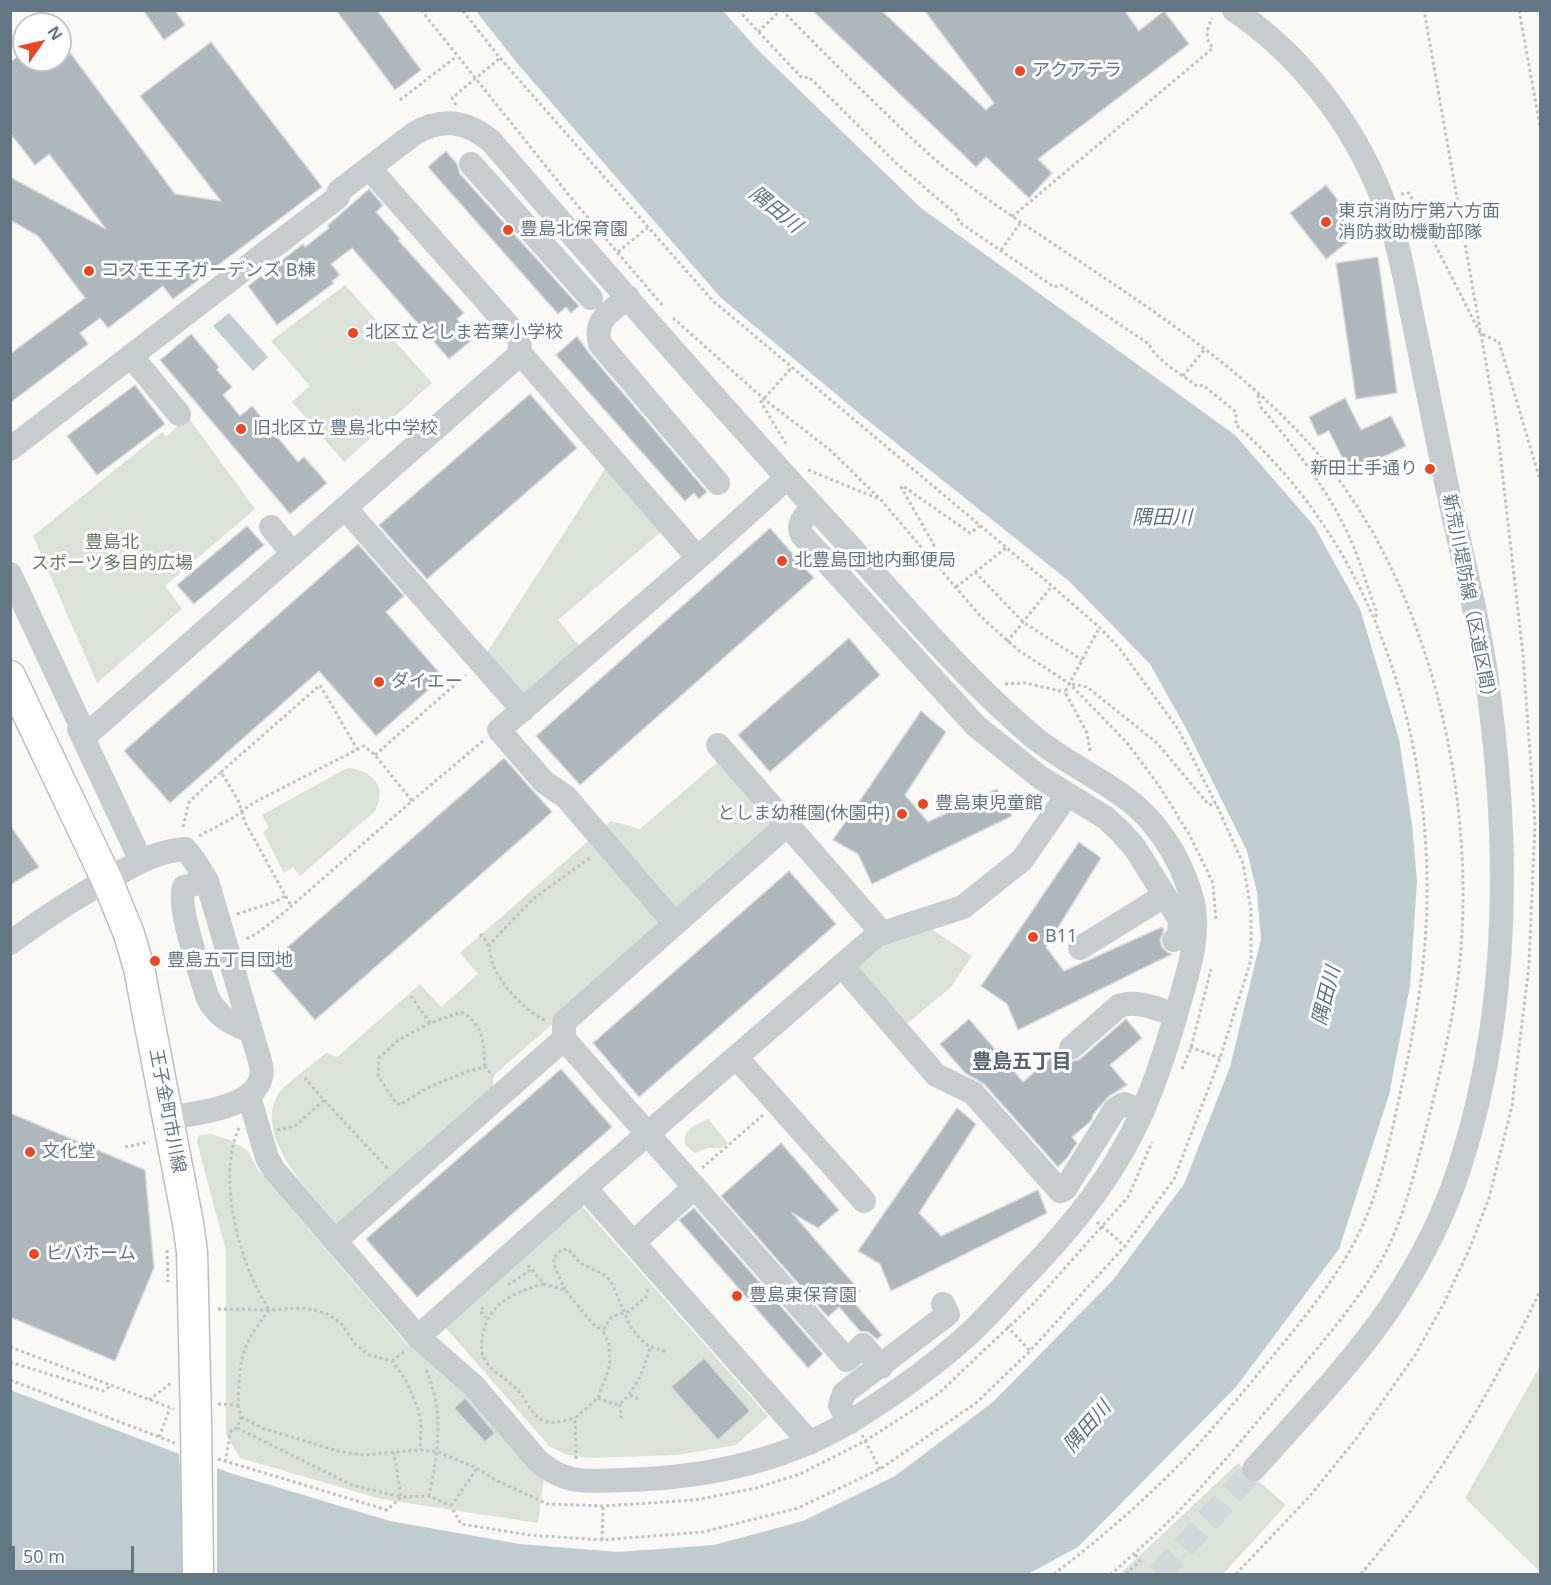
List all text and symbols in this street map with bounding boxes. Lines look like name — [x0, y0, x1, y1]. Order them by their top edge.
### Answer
north arrow — [12, 12, 72, 72]
text: N — [43, 22, 68, 45]
place label: アクアテラ — [1032, 60, 1122, 82]
marker: アクアテラ — [1013, 64, 1027, 78]
water label: 隅田川 — [744, 182, 806, 238]
place label: 東京消防庁第六方面 消防救助機動部隊 — [1338, 201, 1500, 244]
marker: 東京消防庁第六方面 消防救助機動部隊 — [1319, 215, 1333, 229]
place label: 豊島北保育園 — [520, 219, 628, 241]
marker: 豊島北保育園 — [501, 223, 515, 237]
place label: コスモ王子ガーデンズ B棟 — [101, 260, 315, 282]
marker: コスモ王子ガーデンズ B棟 — [82, 264, 96, 278]
place label: 北区立としま若葉小学校 — [365, 322, 563, 344]
marker: 北区立としま若葉小学校 — [346, 326, 360, 340]
place label: 旧北区立 豊島北中学校 — [253, 418, 438, 440]
marker: 旧北区立 豊島北中学校 — [234, 422, 248, 436]
place label: 新田土手通り — [1310, 458, 1418, 480]
marker: 新田土手通り — [1423, 462, 1437, 476]
street label: 新荒川堤防線（区道区間） — [1438, 492, 1500, 708]
water label: 隅田川 — [1132, 506, 1192, 530]
park label: 豊島北 スポーツ多目的広場 — [31, 532, 193, 574]
place label: 北豊島団地内郵便局 — [794, 550, 956, 572]
marker: 北豊島団地内郵便局 — [775, 554, 789, 568]
place label: ダイエー — [391, 671, 463, 693]
marker: ダイエー — [372, 675, 386, 689]
place label: 豊島東児童館 — [935, 793, 1043, 815]
marker: 豊島東児童館 — [916, 797, 930, 811]
place label: としま幼稚園(休園中) — [717, 803, 890, 825]
marker: としま幼稚園(休園中) — [895, 807, 909, 821]
place label: B11 — [1045, 926, 1077, 948]
marker: B11 — [1026, 930, 1040, 944]
place label: 豊島五丁目団地 — [167, 950, 293, 972]
marker: 豊島五丁目団地 — [148, 954, 162, 968]
water label: 隅田川 — [1308, 964, 1346, 1028]
street label: 王子金町市川線 — [144, 1047, 190, 1175]
district label: 豊島五丁目 — [972, 1050, 1072, 1074]
place label: 文化堂 — [42, 1141, 96, 1163]
marker: 文化堂 — [23, 1145, 37, 1159]
place label: ビバホーム — [46, 1243, 136, 1265]
marker: ビバホーム — [27, 1247, 41, 1261]
place label: 豊島東保育園 — [749, 1285, 857, 1307]
marker: 豊島東保育園 — [730, 1289, 744, 1303]
water label: 隅田川 — [1059, 1396, 1117, 1458]
scale bar — [15, 1534, 136, 1572]
text: 50 m — [23, 1544, 65, 1568]

